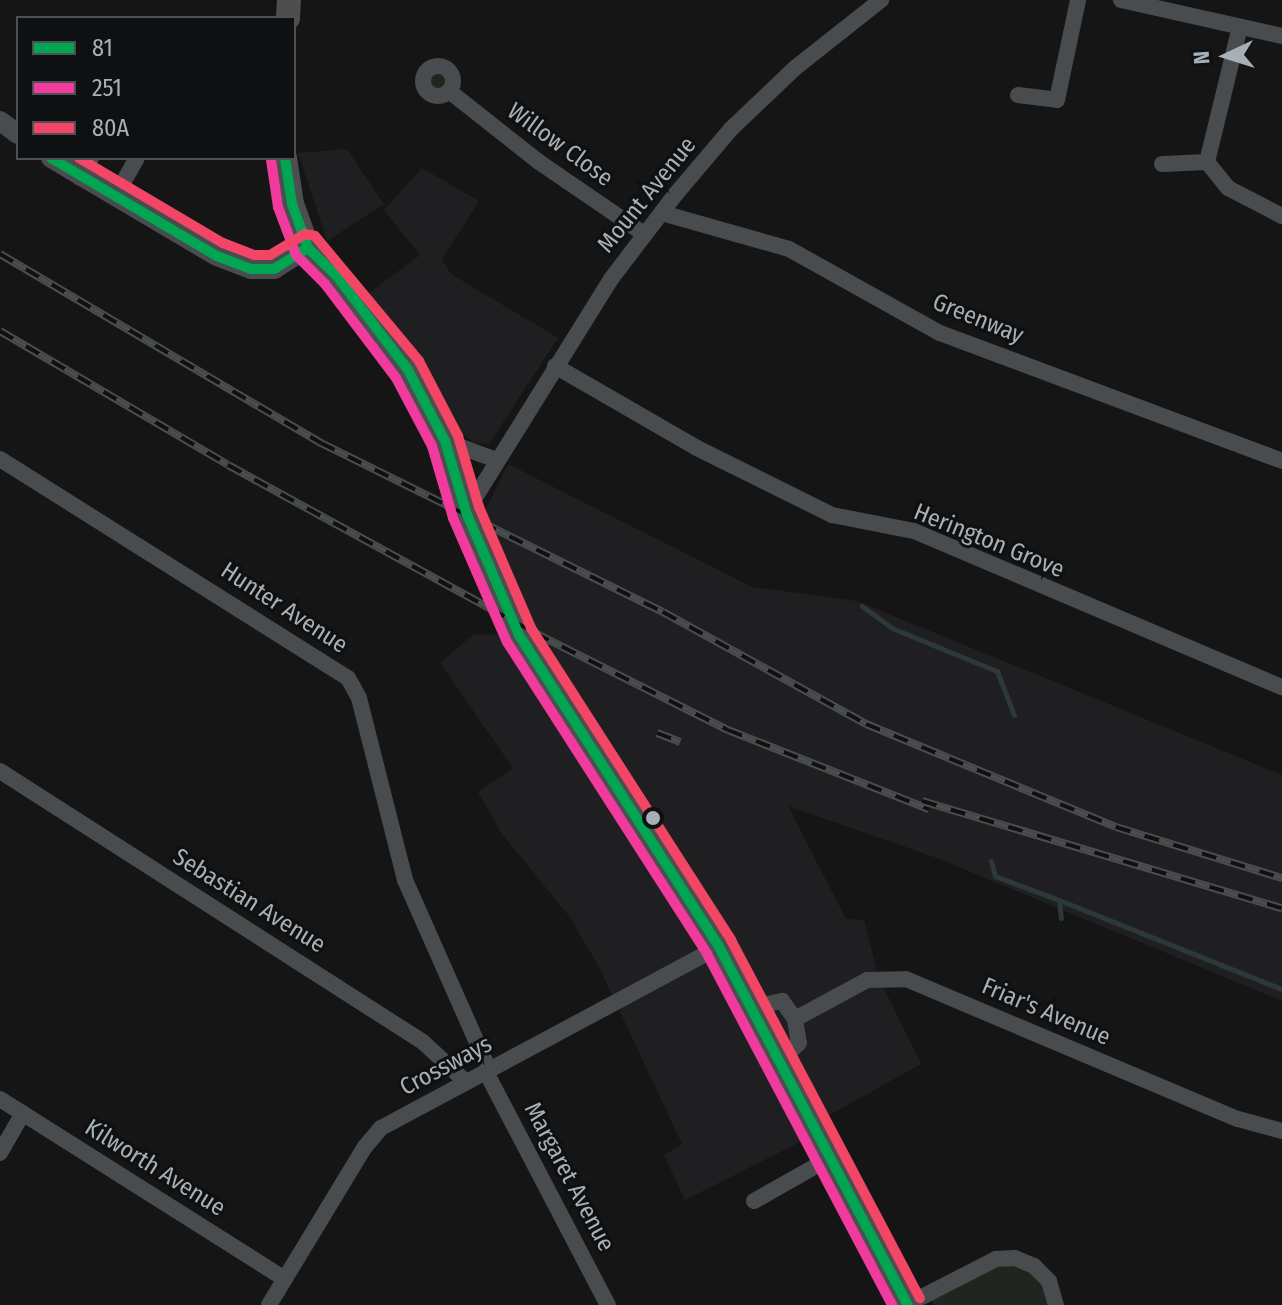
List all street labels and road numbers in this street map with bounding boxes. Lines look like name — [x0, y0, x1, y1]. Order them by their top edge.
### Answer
street label: Willow Close — [502, 97, 618, 193]
street label: Mount Avenue — [592, 131, 702, 259]
street label: Greenway — [928, 288, 1028, 350]
street label: Herington Grove — [910, 498, 1068, 584]
street label: Hunter Avenue — [215, 556, 353, 660]
street label: Sebastian Avenue — [167, 843, 331, 959]
street label: Friar's Avenue — [977, 972, 1115, 1052]
street label: Crossways — [395, 1030, 497, 1102]
street label: Margaret Avenue — [518, 1098, 620, 1256]
street label: Kilworth Avenue — [80, 1113, 230, 1223]

